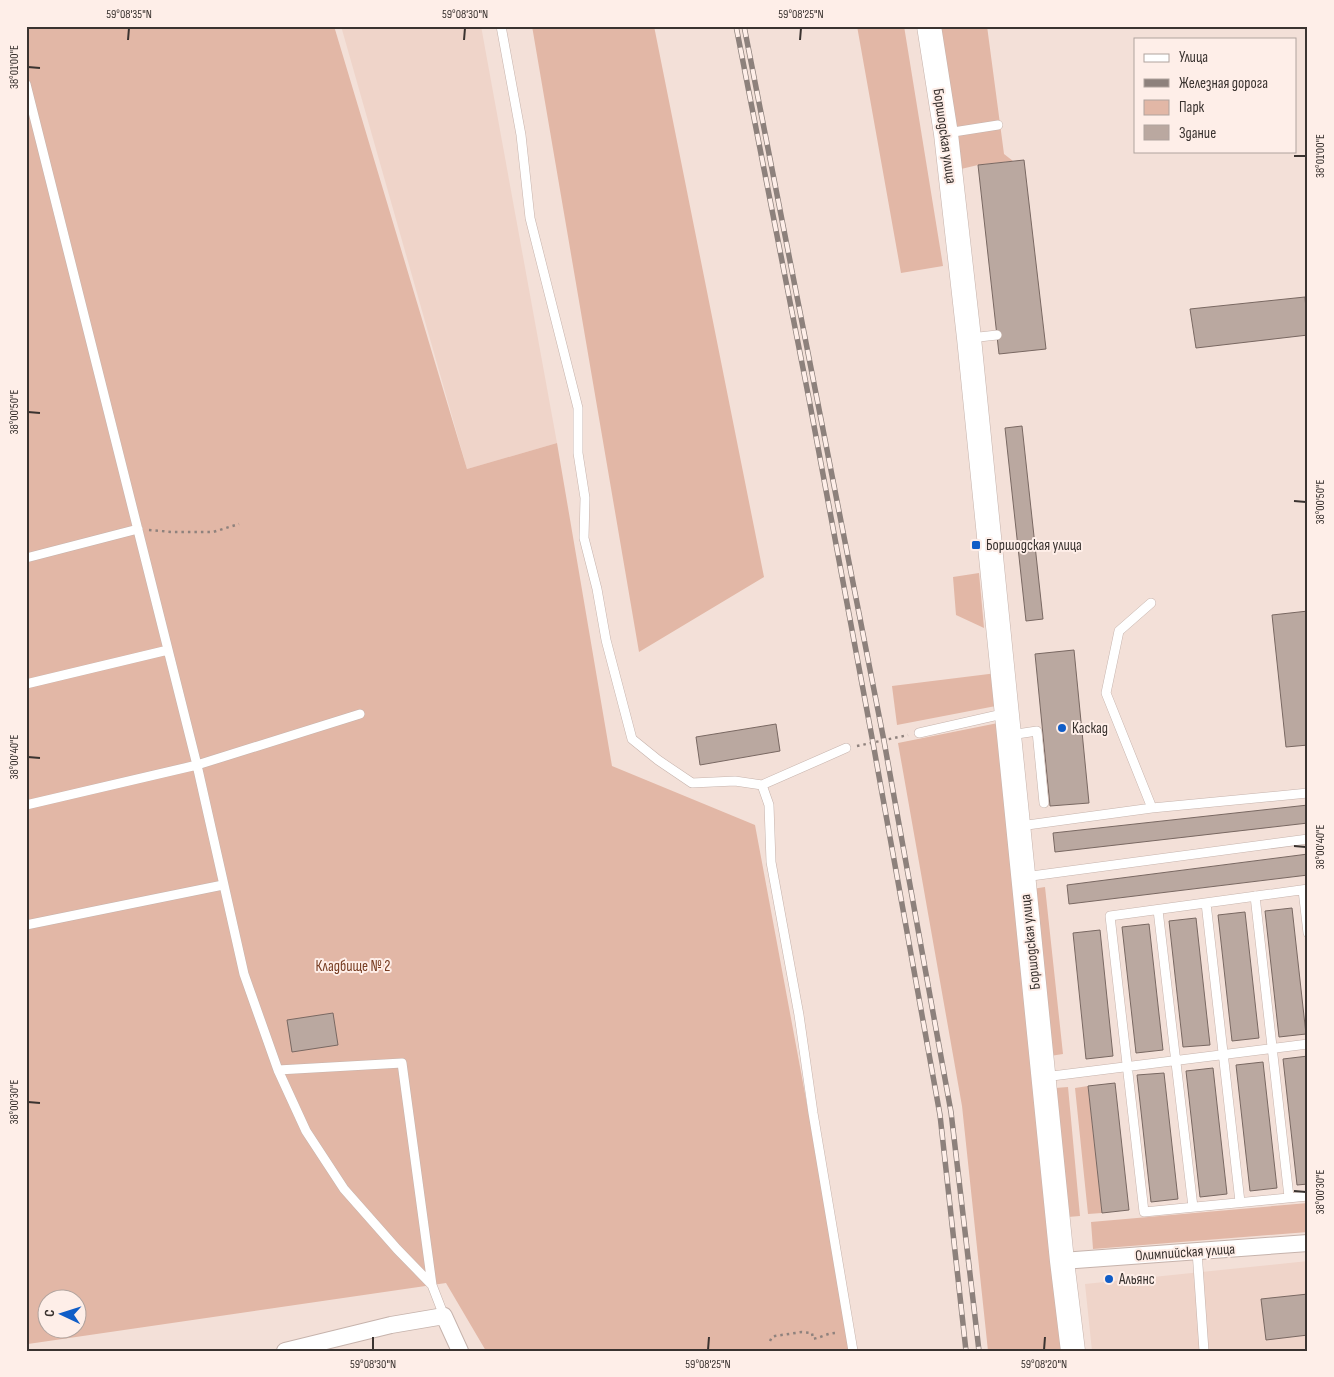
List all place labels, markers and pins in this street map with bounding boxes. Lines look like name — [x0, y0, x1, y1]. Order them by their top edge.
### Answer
place label: Боршодская улица — [986, 536, 1082, 555]
marker: Боршодская улица — [970, 539, 982, 551]
place label: Каскад — [1072, 719, 1108, 738]
marker: Каскад — [1056, 722, 1068, 734]
place label: Альянс — [1118, 1270, 1155, 1289]
marker: Альянс — [1103, 1273, 1115, 1285]

